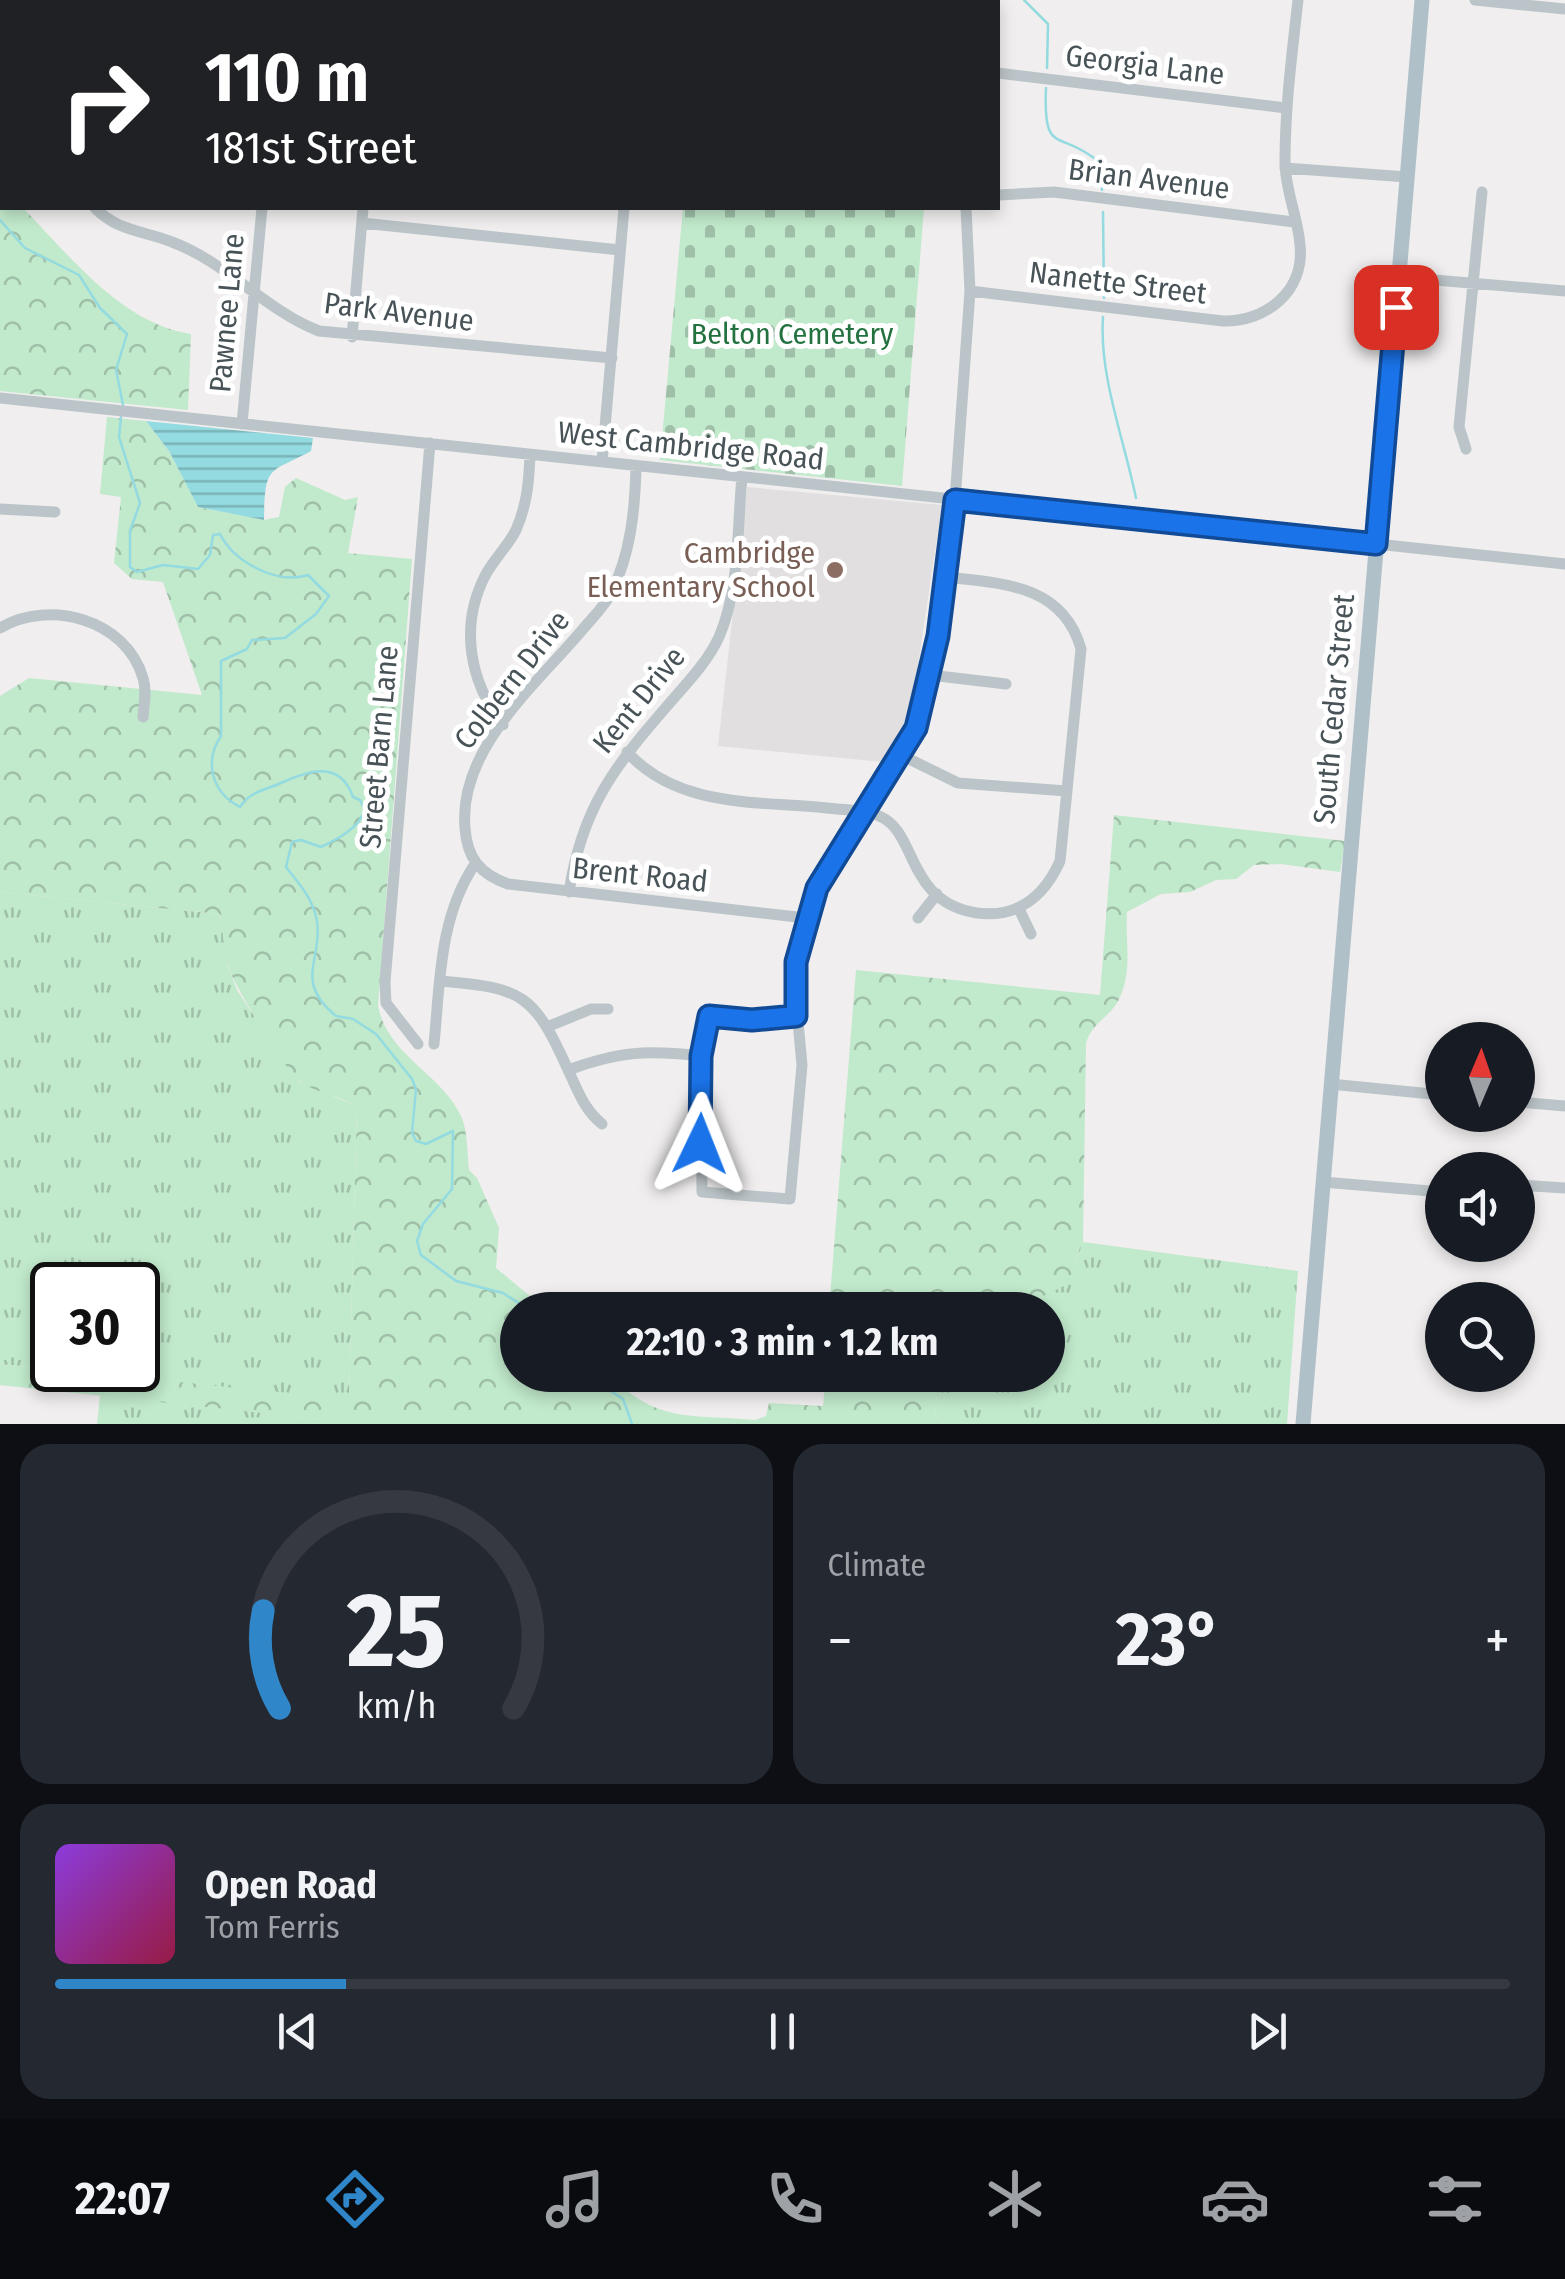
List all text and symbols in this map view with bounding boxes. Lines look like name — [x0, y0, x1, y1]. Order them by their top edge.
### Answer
text: 110 m — [205, 36, 369, 120]
street label: Georgia Lane — [1064, 37, 1226, 93]
icon: right — [40, 40, 170, 170]
text: 181st Street — [205, 121, 417, 175]
street label: Brian Avenue — [1066, 151, 1232, 207]
street label: Pawnee Lane — [202, 232, 252, 394]
street label: Nanette Street — [1027, 254, 1209, 312]
pin — [1354, 265, 1439, 350]
icon: arrive — [1369, 280, 1424, 335]
street label: Park Avenue — [322, 285, 476, 339]
park label: Belton Cemetery — [691, 316, 894, 352]
street label: West Cambridge Road — [556, 414, 826, 478]
place label: Cambridge Elementary School — [587, 535, 815, 605]
marker: Cambridge Elementary School — [824, 559, 846, 581]
street label: South Cedar Street — [1306, 592, 1362, 825]
street label: Colbern Drive — [447, 604, 577, 756]
street label: Kent Drive — [585, 640, 693, 760]
street label: Street Barn Lane — [352, 644, 406, 850]
street label: Brent Road — [571, 850, 709, 900]
north arrow — [1425, 1022, 1535, 1132]
map controls — [1425, 1022, 1535, 1392]
position arrow — [648, 1092, 752, 1196]
button: sound — [1425, 1152, 1535, 1262]
speed limit sign: 30 — [30, 1262, 160, 1392]
button: search — [1425, 1282, 1535, 1392]
text: 22:10 · 3 min · 1.2 km — [627, 1319, 938, 1365]
text: Climate — [828, 1546, 926, 1584]
text: 25 — [346, 1569, 446, 1694]
text: 23° — [1116, 1595, 1221, 1685]
text: − — [828, 1608, 852, 1674]
text: + — [1485, 1608, 1510, 1674]
text: km/h — [356, 1685, 436, 1727]
text: Open Road — [205, 1862, 377, 1908]
text: Tom Ferris — [205, 1908, 340, 1946]
icon: previous — [270, 2004, 325, 2059]
icon: pause — [755, 2004, 810, 2059]
icon: next — [1240, 2004, 1295, 2059]
icon: directions — [320, 2164, 390, 2234]
icon: music — [540, 2164, 610, 2234]
icon: phone — [760, 2164, 830, 2234]
icon: climate — [980, 2164, 1050, 2234]
icon: car — [1200, 2164, 1270, 2234]
icon: filters — [1420, 2164, 1490, 2234]
text: 22:07 — [75, 2172, 170, 2226]

